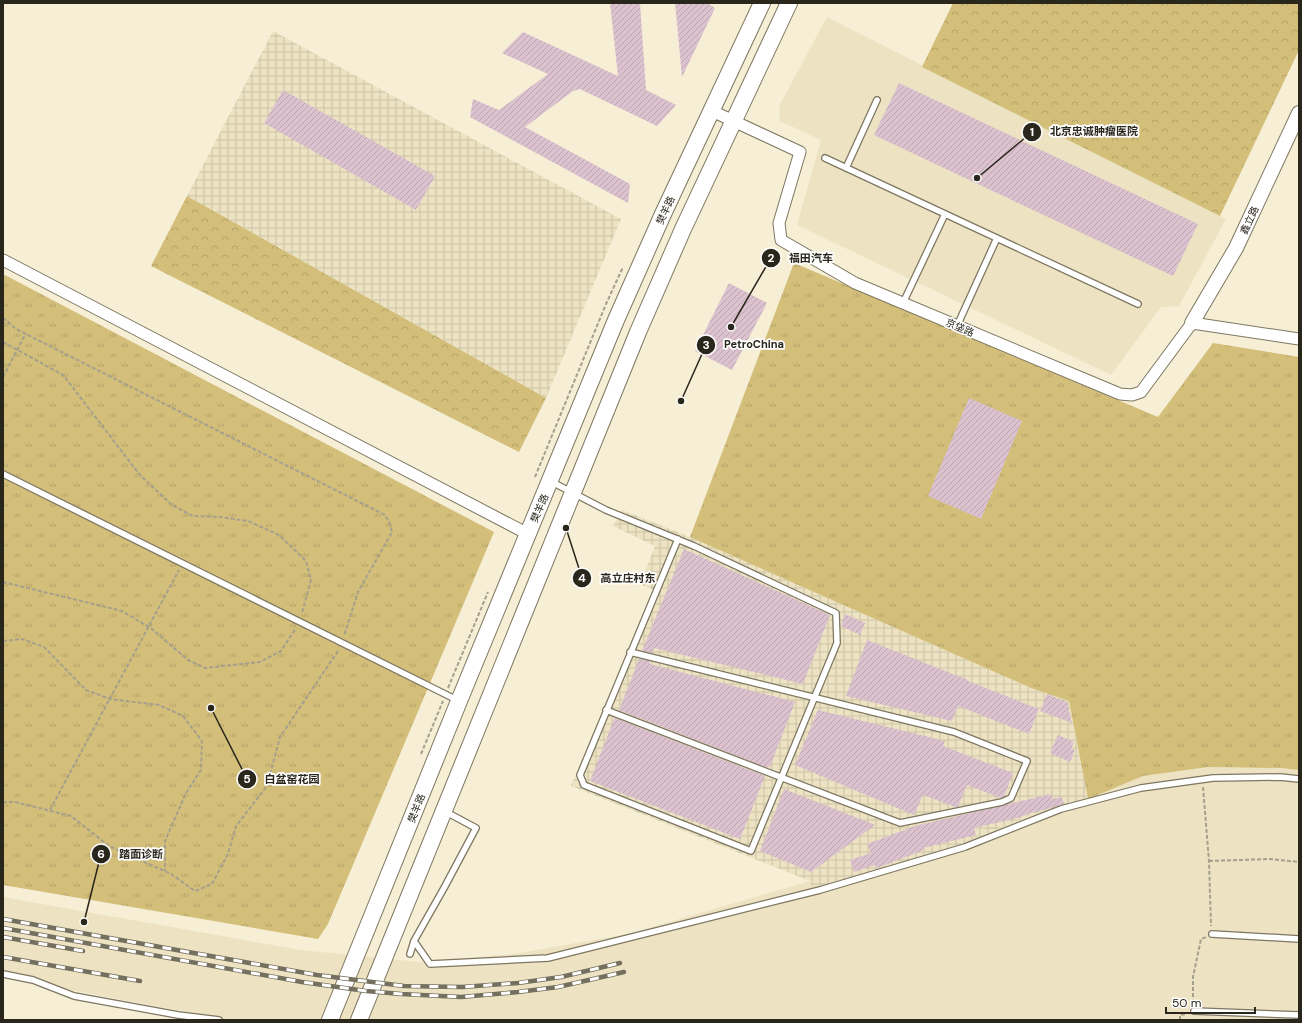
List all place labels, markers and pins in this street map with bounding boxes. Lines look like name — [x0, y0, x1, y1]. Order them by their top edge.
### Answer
callout: 北京忠诚肿瘤医院 — [1022, 120, 1146, 143]
callout: 福田汽车 — [761, 247, 841, 270]
callout: PetroChina — [696, 333, 792, 356]
callout: 高立庄村东 — [572, 566, 663, 589]
callout: 白盆窑花园 — [237, 768, 328, 791]
callout: 踏面诊断 — [91, 842, 171, 865]

